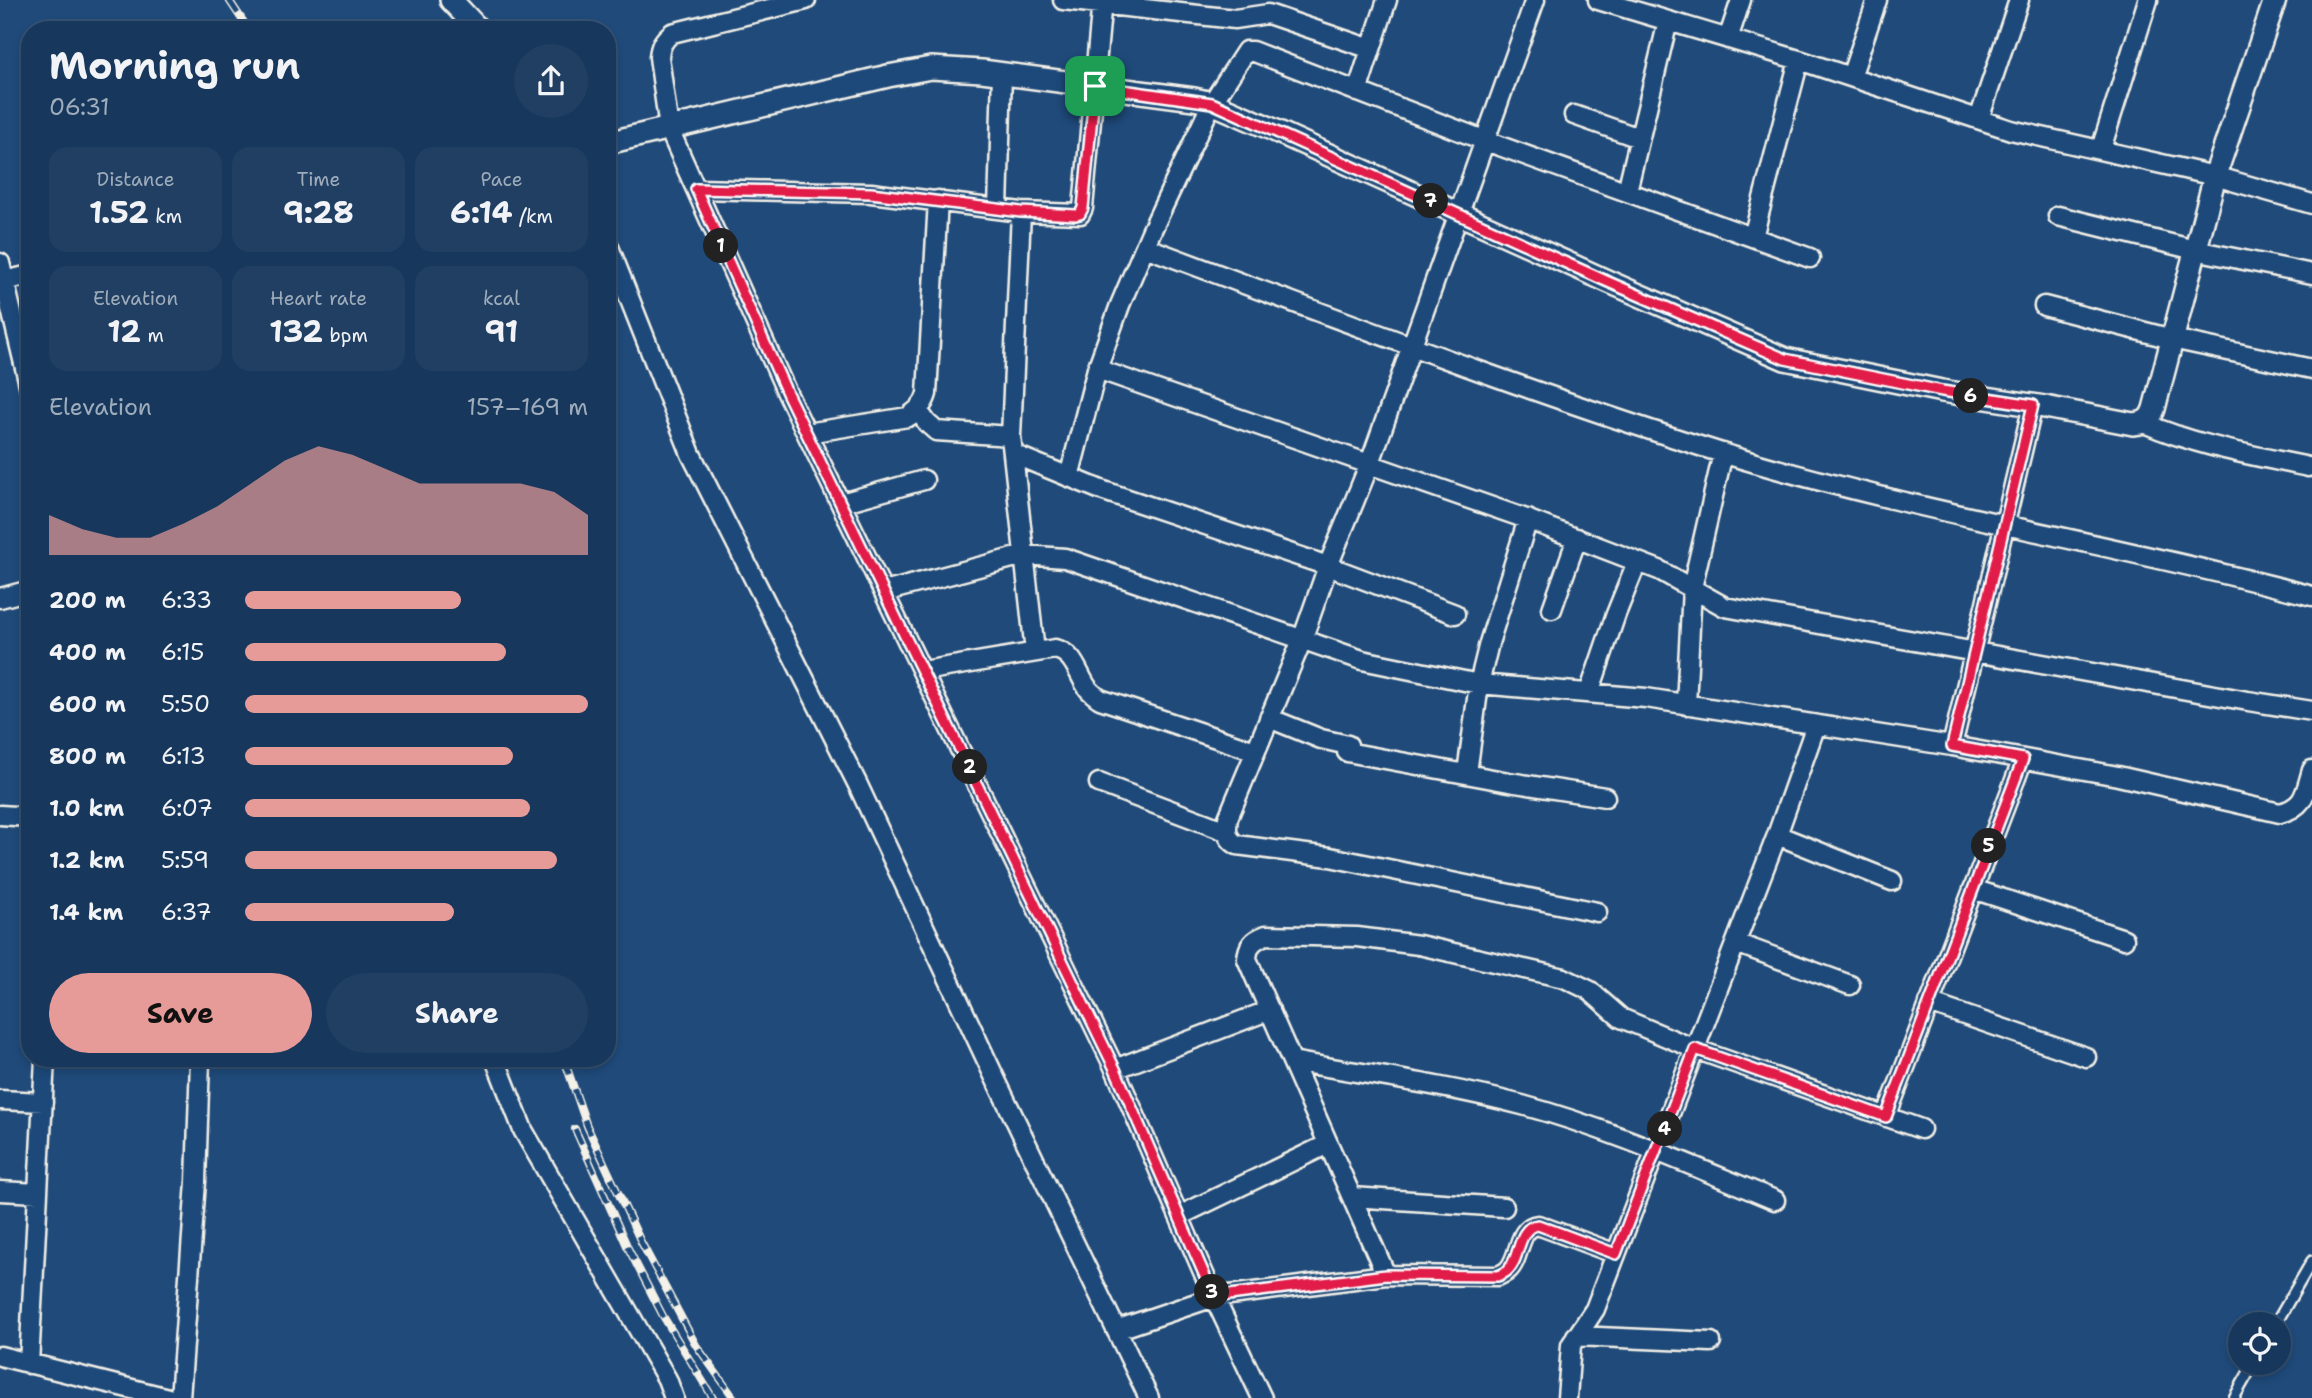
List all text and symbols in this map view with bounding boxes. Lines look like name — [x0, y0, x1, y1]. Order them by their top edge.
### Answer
text: Morning run — [49, 40, 300, 91]
button: share — [514, 44, 588, 118]
pin — [1065, 56, 1125, 116]
icon: arrive — [1076, 67, 1114, 105]
text: 06:31 — [49, 92, 110, 122]
text: Distance — [97, 167, 174, 192]
text: Time — [297, 167, 340, 192]
text: Pace — [481, 167, 522, 192]
pin: 7 — [1414, 184, 1448, 218]
text: 7 — [1424, 188, 1437, 213]
text: 1.52 — [89, 192, 149, 233]
text: 9:28 — [283, 192, 354, 233]
text: 6:14 — [450, 192, 512, 233]
text: km — [149, 204, 182, 229]
text: /km — [512, 204, 553, 229]
pin: 1 — [704, 229, 738, 264]
text: 1 — [716, 233, 725, 258]
text: Elevation — [93, 286, 178, 311]
text: Heart rate — [270, 286, 367, 311]
text: kcal — [483, 286, 520, 311]
text: 12 — [107, 311, 141, 352]
text: 132 — [269, 311, 323, 352]
text: 91 — [485, 311, 518, 352]
text: m — [141, 323, 164, 348]
text: bpm — [323, 323, 368, 348]
pin: 6 — [1954, 378, 1988, 414]
text: 6 — [1964, 383, 1977, 408]
text: Elevation — [49, 392, 152, 422]
text: 157–169 m — [467, 392, 588, 422]
text: 200 m — [49, 585, 126, 615]
text: 6:33 — [161, 585, 212, 615]
text: 400 m — [49, 637, 126, 667]
text: 6:15 — [161, 637, 204, 667]
text: 600 m — [49, 689, 126, 719]
text: 5:50 — [161, 689, 210, 719]
text: 800 m — [49, 741, 126, 771]
text: 6:13 — [161, 741, 206, 771]
pin: 2 — [953, 750, 988, 784]
text: 2 — [963, 754, 976, 779]
text: 1.0 km — [49, 793, 124, 823]
text: 6:07 — [161, 793, 213, 823]
pin: 5 — [1972, 828, 2007, 864]
text: 5 — [1983, 833, 1994, 858]
text: 1.2 km — [49, 845, 125, 875]
text: 5:59 — [161, 845, 209, 875]
text: 1.4 km — [49, 897, 123, 927]
text: 6:37 — [161, 897, 212, 927]
button: Save — [49, 973, 312, 1053]
button: Share — [326, 973, 588, 1053]
pin: 4 — [1648, 1112, 1682, 1146]
text: 4 — [1658, 1116, 1671, 1141]
pin: 3 — [1194, 1274, 1230, 1310]
text: 3 — [1205, 1279, 1218, 1304]
map controls — [2228, 1312, 2291, 1375]
button: locate — [2228, 1312, 2291, 1375]

